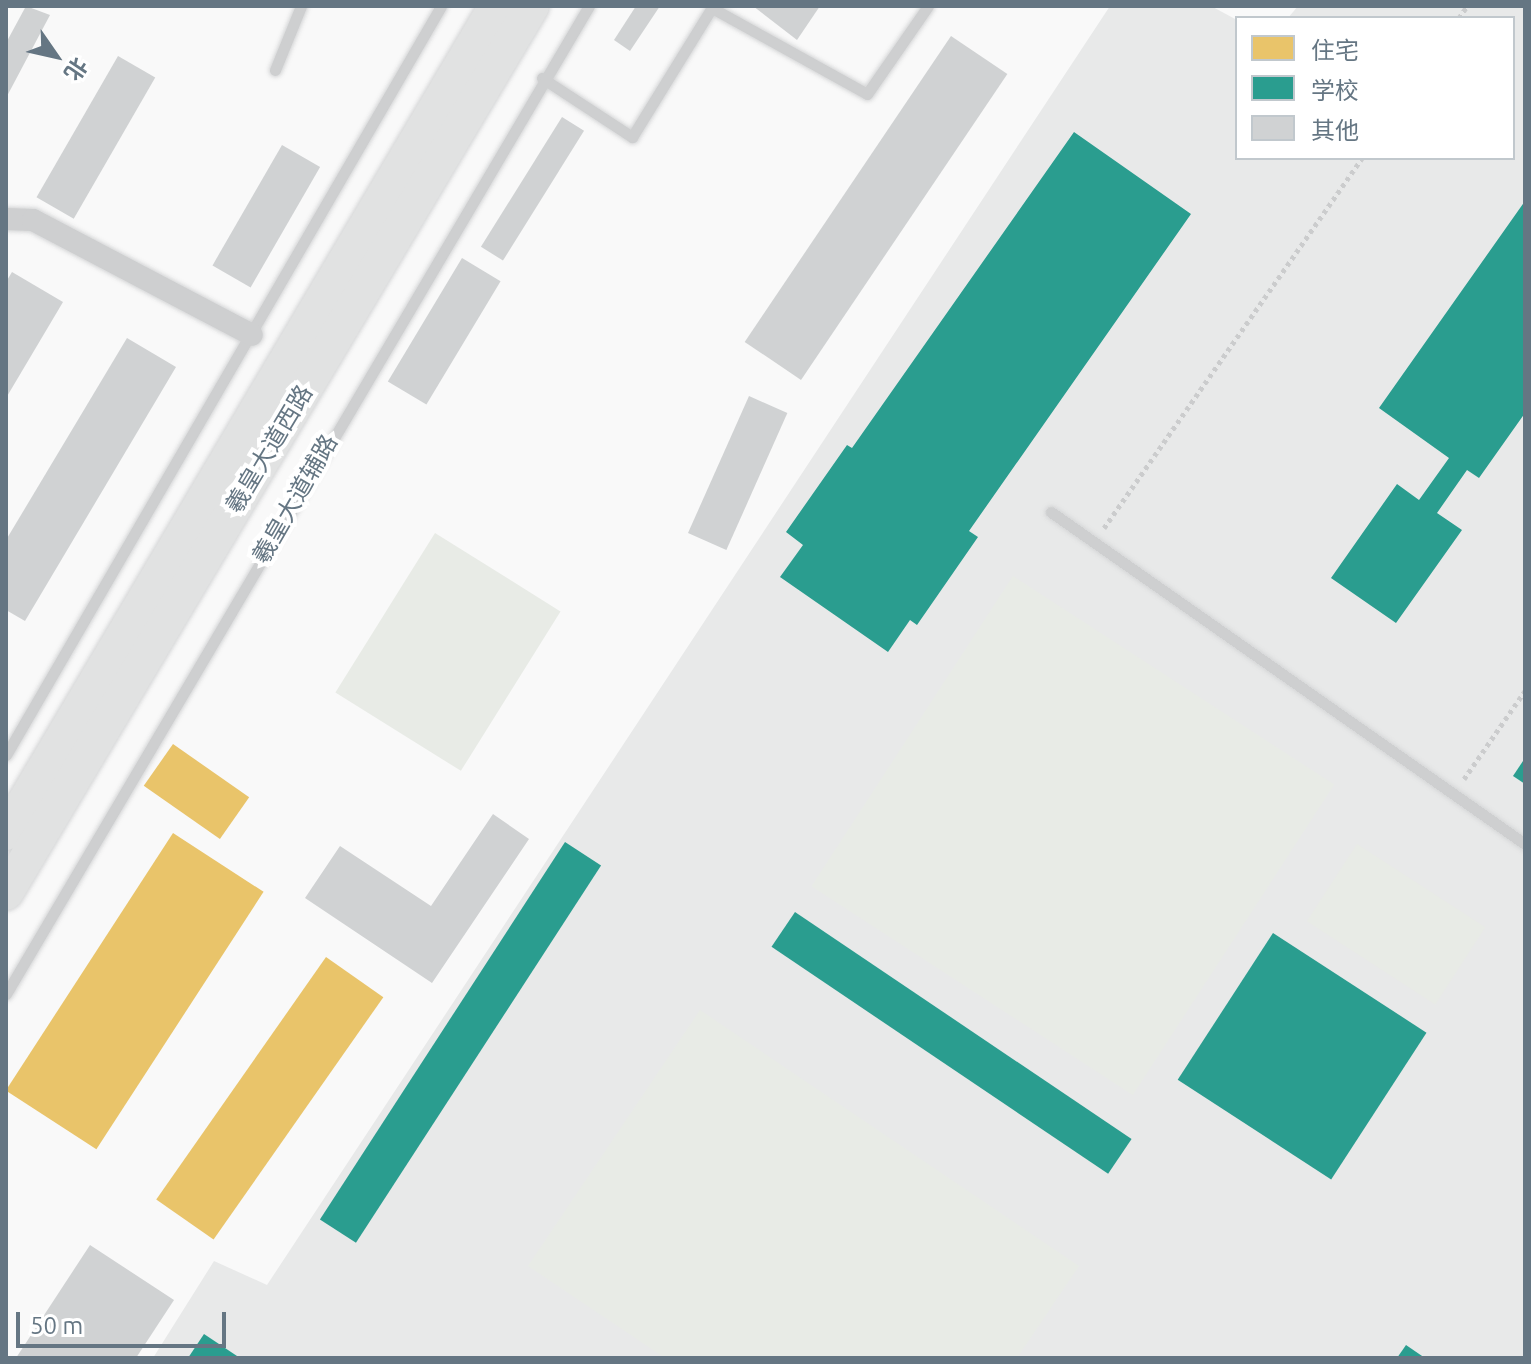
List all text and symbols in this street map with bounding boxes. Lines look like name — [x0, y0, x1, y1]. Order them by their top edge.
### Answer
north arrow — [16, 16, 96, 96]
legend — [1235, 16, 1515, 160]
text: 住宅 — [1311, 37, 1359, 64]
text: 北 — [60, 54, 93, 86]
text: 学校 — [1311, 77, 1359, 104]
text: 其他 — [1311, 117, 1359, 144]
street label: 羲皇大道西路 — [220, 380, 318, 518]
street label: 羲皇大道辅路 — [247, 429, 343, 569]
scale bar — [20, 1296, 230, 1346]
text: 50 m — [30, 1312, 83, 1339]

